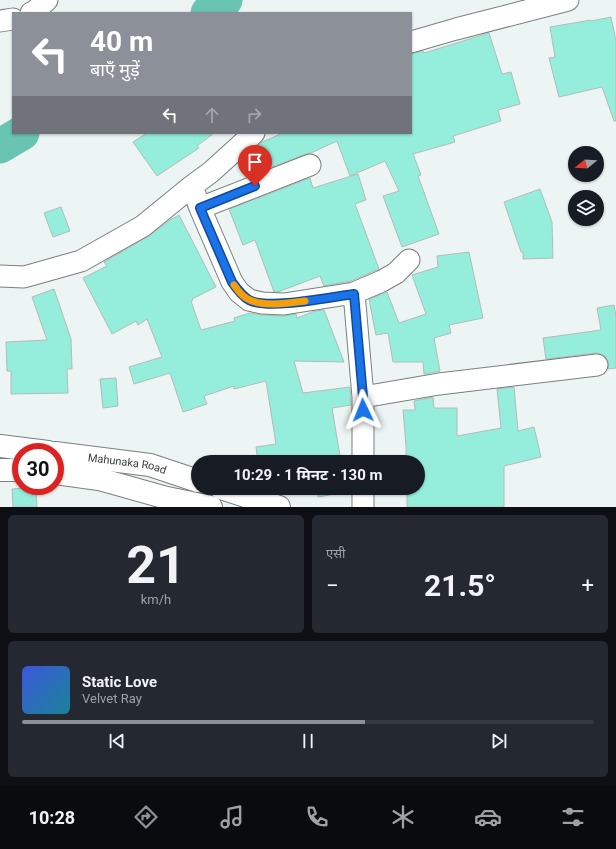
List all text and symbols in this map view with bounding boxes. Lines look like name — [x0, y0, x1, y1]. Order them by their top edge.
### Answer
text: 40 m — [90, 25, 153, 58]
icon: left — [24, 28, 76, 80]
text: बाएँ मुड़ें — [90, 59, 140, 80]
icon: left — [159, 104, 181, 126]
icon: ahead — [201, 104, 223, 126]
icon: right — [243, 104, 265, 126]
pin — [238, 145, 272, 186]
north arrow — [568, 146, 604, 182]
map controls — [568, 146, 604, 226]
icon: arrive — [244, 151, 266, 173]
button: layers — [568, 190, 604, 226]
position arrow — [342, 389, 384, 431]
speed limit sign: 30 — [12, 443, 64, 495]
street label: Mahunaka Road — [87, 451, 168, 477]
text: 10:29 · 1 मिनट · 130 m — [234, 466, 382, 484]
text: 21 — [126, 535, 186, 596]
text: एसी — [326, 546, 345, 561]
text: 21.5° — [424, 568, 496, 603]
text: − — [326, 573, 339, 598]
text: + — [582, 573, 594, 598]
text: km/h — [141, 592, 171, 607]
text: Static Love — [82, 673, 157, 691]
text: Velvet Ray — [82, 691, 142, 706]
icon: previous — [106, 730, 128, 752]
icon: pause — [297, 730, 319, 752]
icon: next — [488, 730, 510, 752]
icon: directions — [132, 803, 160, 831]
icon: music — [218, 803, 246, 831]
icon: phone — [303, 803, 331, 831]
icon: climate — [389, 803, 417, 831]
icon: car — [474, 803, 502, 831]
icon: filters — [559, 803, 587, 831]
text: 10:28 — [29, 807, 75, 828]

